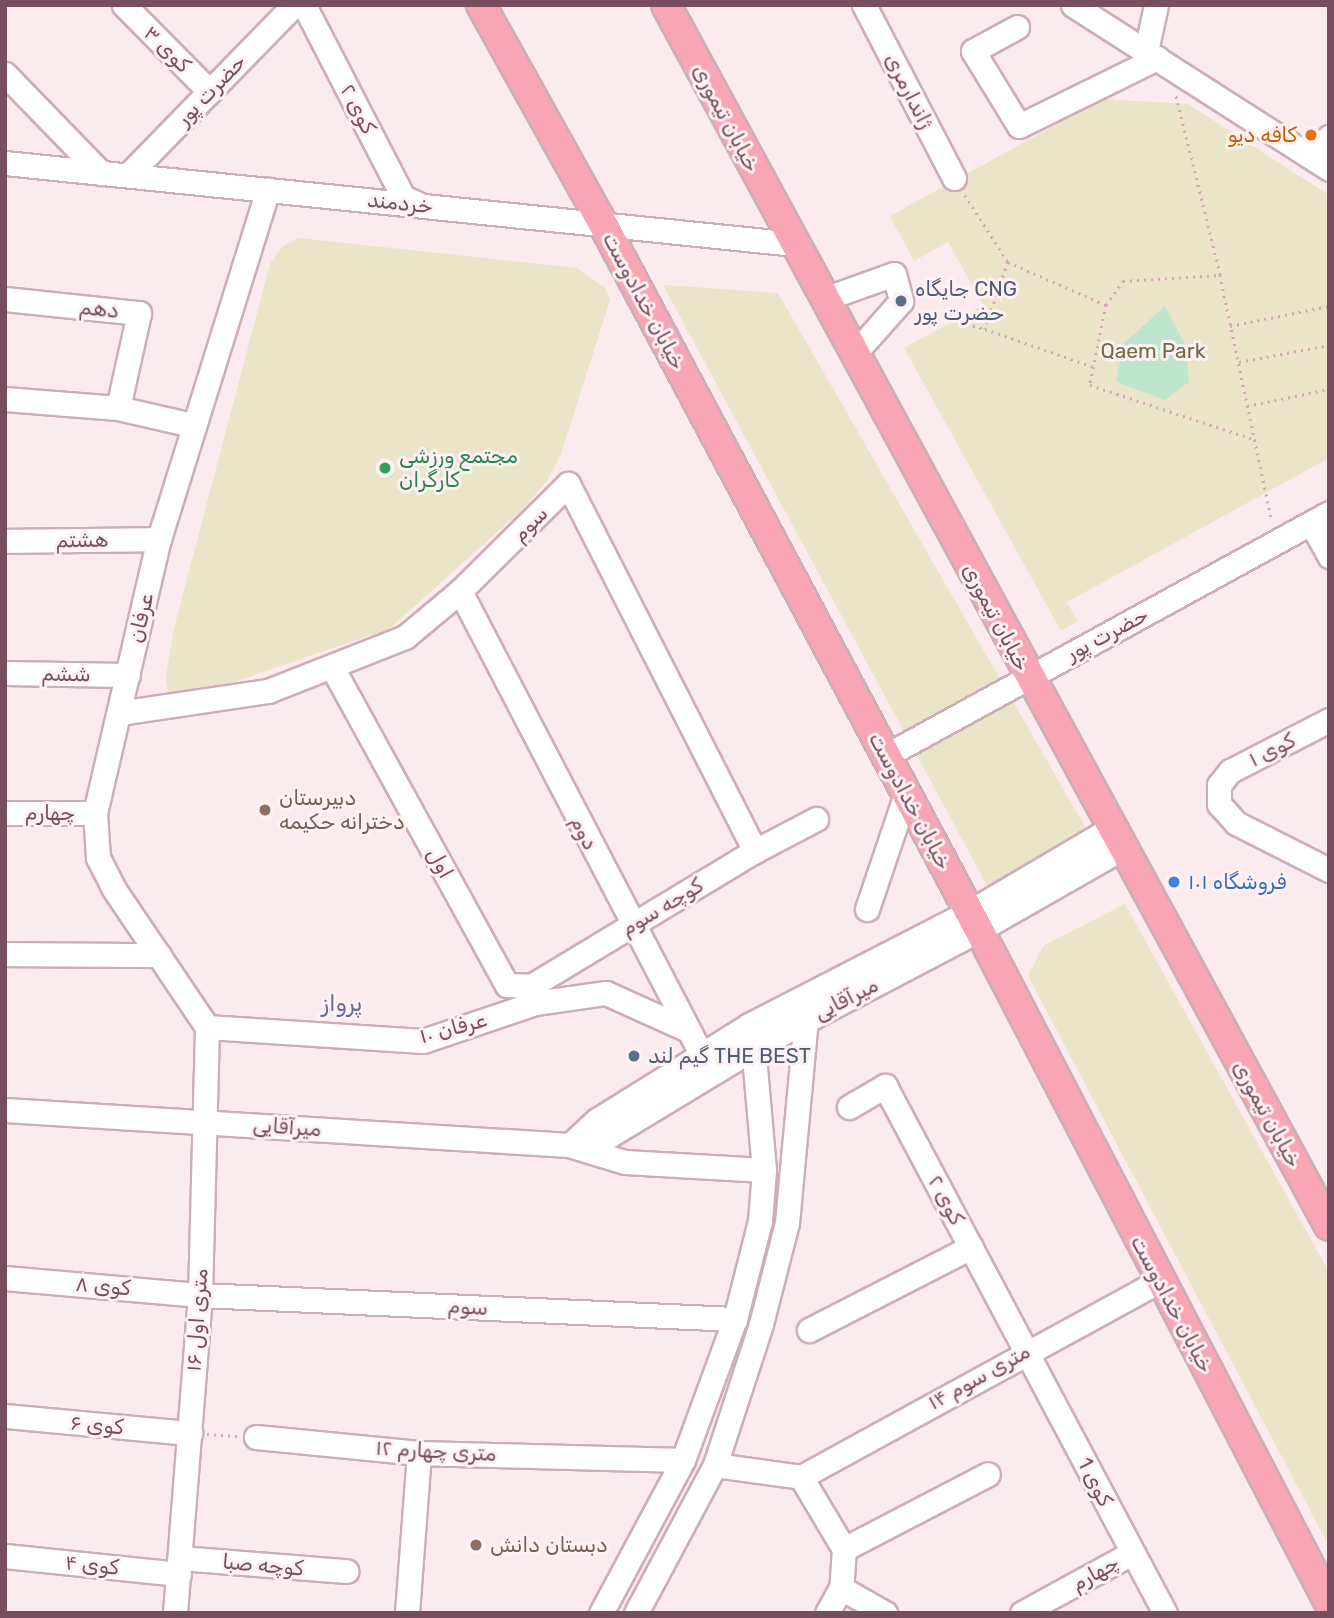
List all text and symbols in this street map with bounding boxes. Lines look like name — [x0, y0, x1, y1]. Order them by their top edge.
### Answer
street label: کوی ۳ — [138, 20, 196, 78]
street label: حضرت پور — [171, 49, 251, 131]
street label: ژاندارمری — [879, 49, 939, 133]
street label: خیابان تیموری — [687, 60, 765, 176]
street label: کوی ۲ — [335, 80, 381, 138]
place label: کافه دیو — [1227, 122, 1297, 148]
marker: کافه دیو — [1303, 127, 1319, 143]
street label: خردمند — [366, 187, 434, 219]
street label: خیابان خدادوست — [597, 228, 691, 374]
place label: جایگاه CNG حضرت پور — [915, 276, 1017, 326]
marker: جایگاه CNG حضرت پور — [893, 293, 909, 309]
street label: دهم — [78, 294, 120, 324]
park label: Qaem Park — [1100, 338, 1206, 364]
place label: مجتمع ورزشی کارگران — [399, 443, 518, 493]
marker: مجتمع ورزشی کارگران — [377, 460, 393, 476]
street label: سوم — [507, 501, 553, 547]
street label: هشتم — [55, 527, 109, 553]
street label: خیابان تیموری — [957, 559, 1035, 675]
street label: عرفان — [123, 591, 159, 645]
street label: حضرت پور — [1062, 602, 1152, 666]
street label: ششم — [41, 661, 91, 687]
street label: خیابان خدادوست — [863, 728, 957, 874]
street label: کوی ۱ — [1245, 728, 1299, 772]
place label: دبیرستان دخترانه حکیمه — [279, 785, 405, 835]
street label: چهارم — [25, 800, 75, 826]
marker: دبیرستان دخترانه حکیمه — [257, 802, 273, 818]
street label: دوم — [565, 812, 603, 854]
street label: اول — [421, 843, 459, 883]
place label: فروشگاه ۱۰۱ — [1188, 869, 1286, 895]
street label: کوچه سوم — [616, 873, 708, 941]
marker: فروشگاه ۱۰۱ — [1166, 874, 1182, 890]
street label: میرآقایی — [810, 972, 882, 1026]
district label: پرواز — [322, 989, 362, 1017]
street label: عرفان ۱۰ — [417, 1007, 489, 1049]
place label: گیم لند THE BEST — [648, 1043, 811, 1069]
marker: گیم لند THE BEST — [626, 1048, 642, 1064]
street label: خیابان تیموری — [1227, 1056, 1307, 1172]
street label: میرآقایی — [252, 1112, 322, 1142]
street label: کوی ۲ — [923, 1171, 969, 1229]
street label: خیابان خدادوست — [1125, 1231, 1219, 1377]
street label: ۱۶ متری اول — [181, 1268, 213, 1372]
street label: کوی ۸ — [74, 1271, 132, 1301]
street label: سوم — [447, 1293, 489, 1321]
street label: ۱۴ متری سوم — [924, 1339, 1034, 1415]
street label: کوی ۶ — [69, 1410, 125, 1440]
street label: ۱۲ متری چهارم — [375, 1435, 497, 1467]
street label: کوی 1 — [1072, 1453, 1118, 1511]
place label: دبستان دانش — [490, 1532, 608, 1558]
marker: دبستان دانش — [468, 1537, 484, 1553]
street label: کوچه صبا — [221, 1549, 305, 1581]
street label: کوی ۴ — [64, 1550, 120, 1580]
street label: چهارم — [1067, 1550, 1123, 1596]

